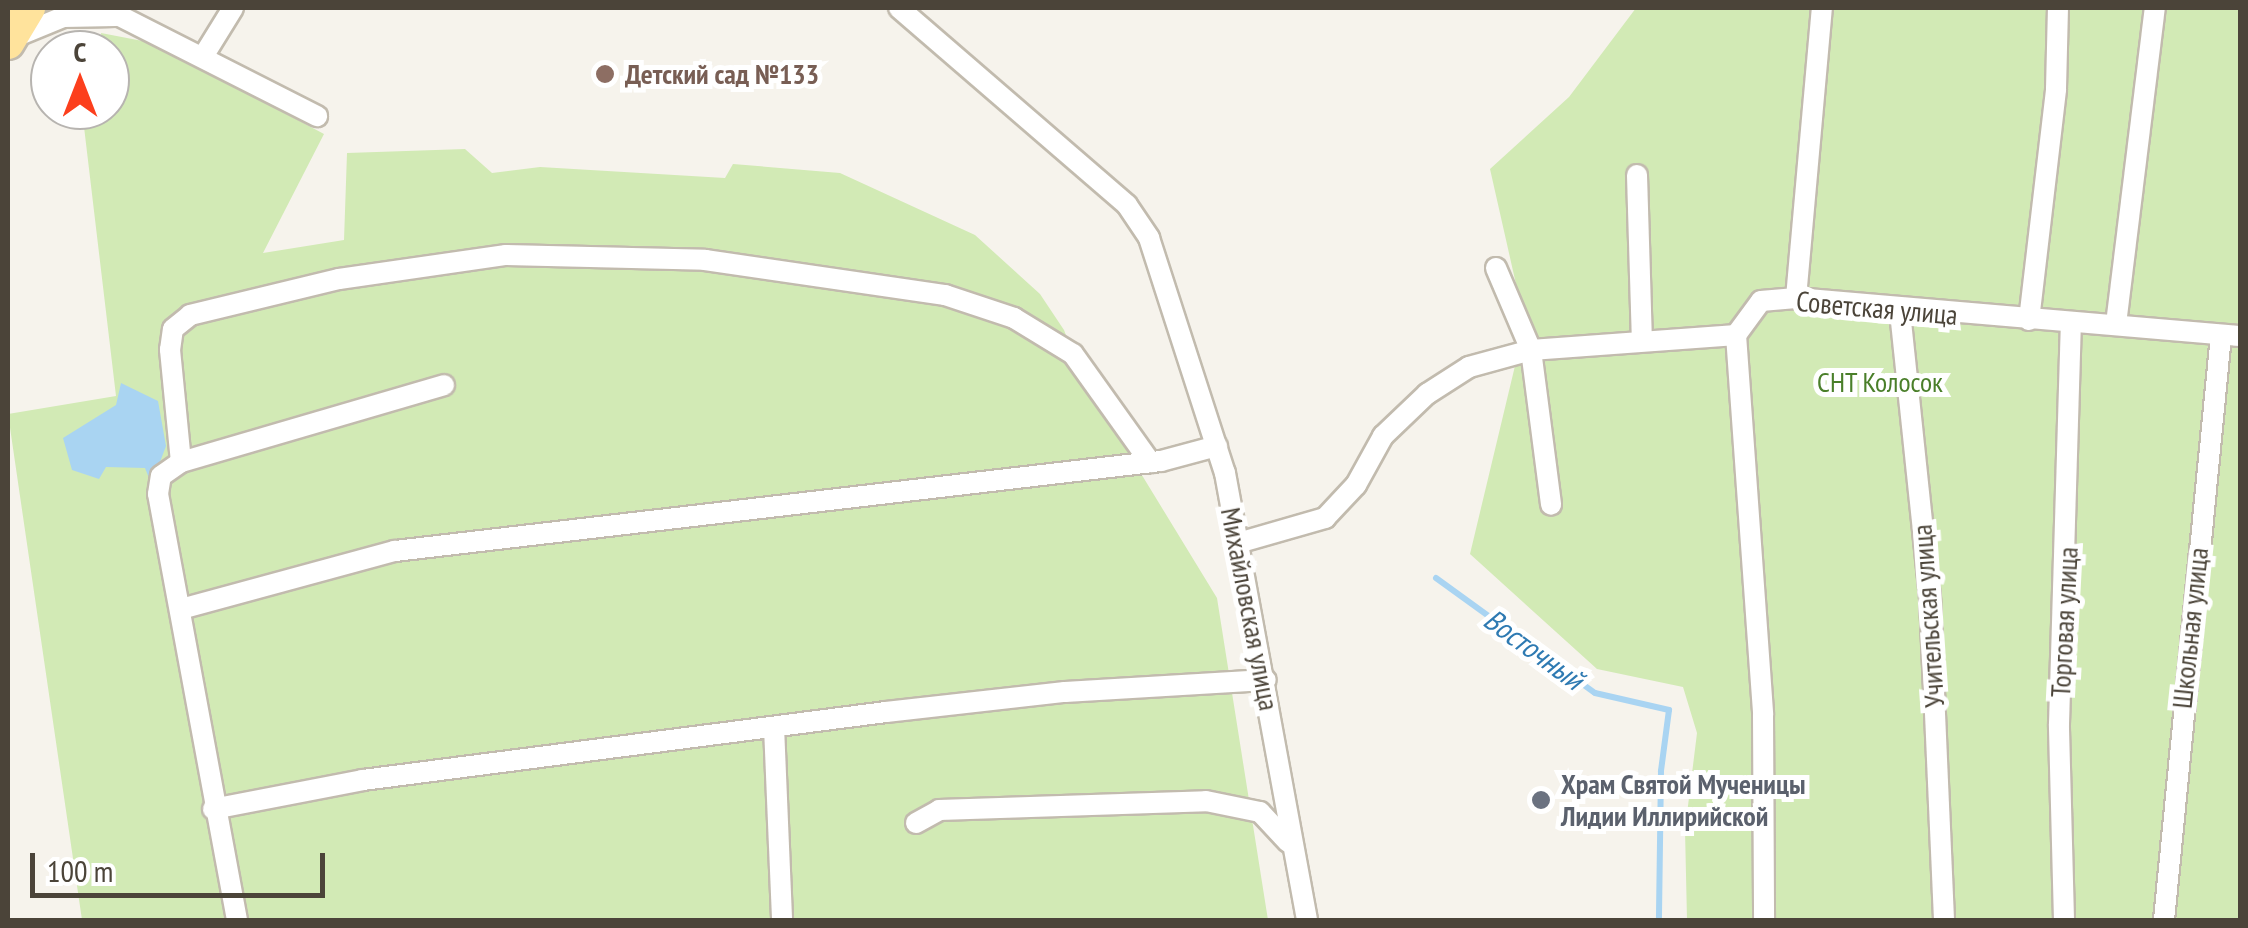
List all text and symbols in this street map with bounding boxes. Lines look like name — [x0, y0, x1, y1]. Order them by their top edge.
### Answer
north arrow — [30, 30, 130, 130]
text: С — [74, 33, 86, 70]
place label: Детский сад №133 — [625, 57, 819, 91]
marker: Детский сад №133 — [594, 63, 616, 85]
street label: Советская улица — [1795, 284, 1959, 332]
park label: СНТ Колосок — [1817, 365, 1943, 399]
street label: Михайловская улица — [1214, 505, 1286, 713]
street label: Учительская улица — [1905, 523, 1951, 709]
street label: Торговая улица — [2043, 546, 2085, 698]
street label: Школьная улица — [2165, 546, 2215, 710]
water label: Восточный — [1477, 601, 1591, 697]
place label: Храм Святой Мученицы Лидии Иллирийской — [1561, 767, 1806, 833]
marker: Храм Святой Мученицы Лидии Иллирийской — [1530, 789, 1552, 811]
scale bar — [35, 833, 330, 895]
text: 100 m — [47, 851, 113, 890]

